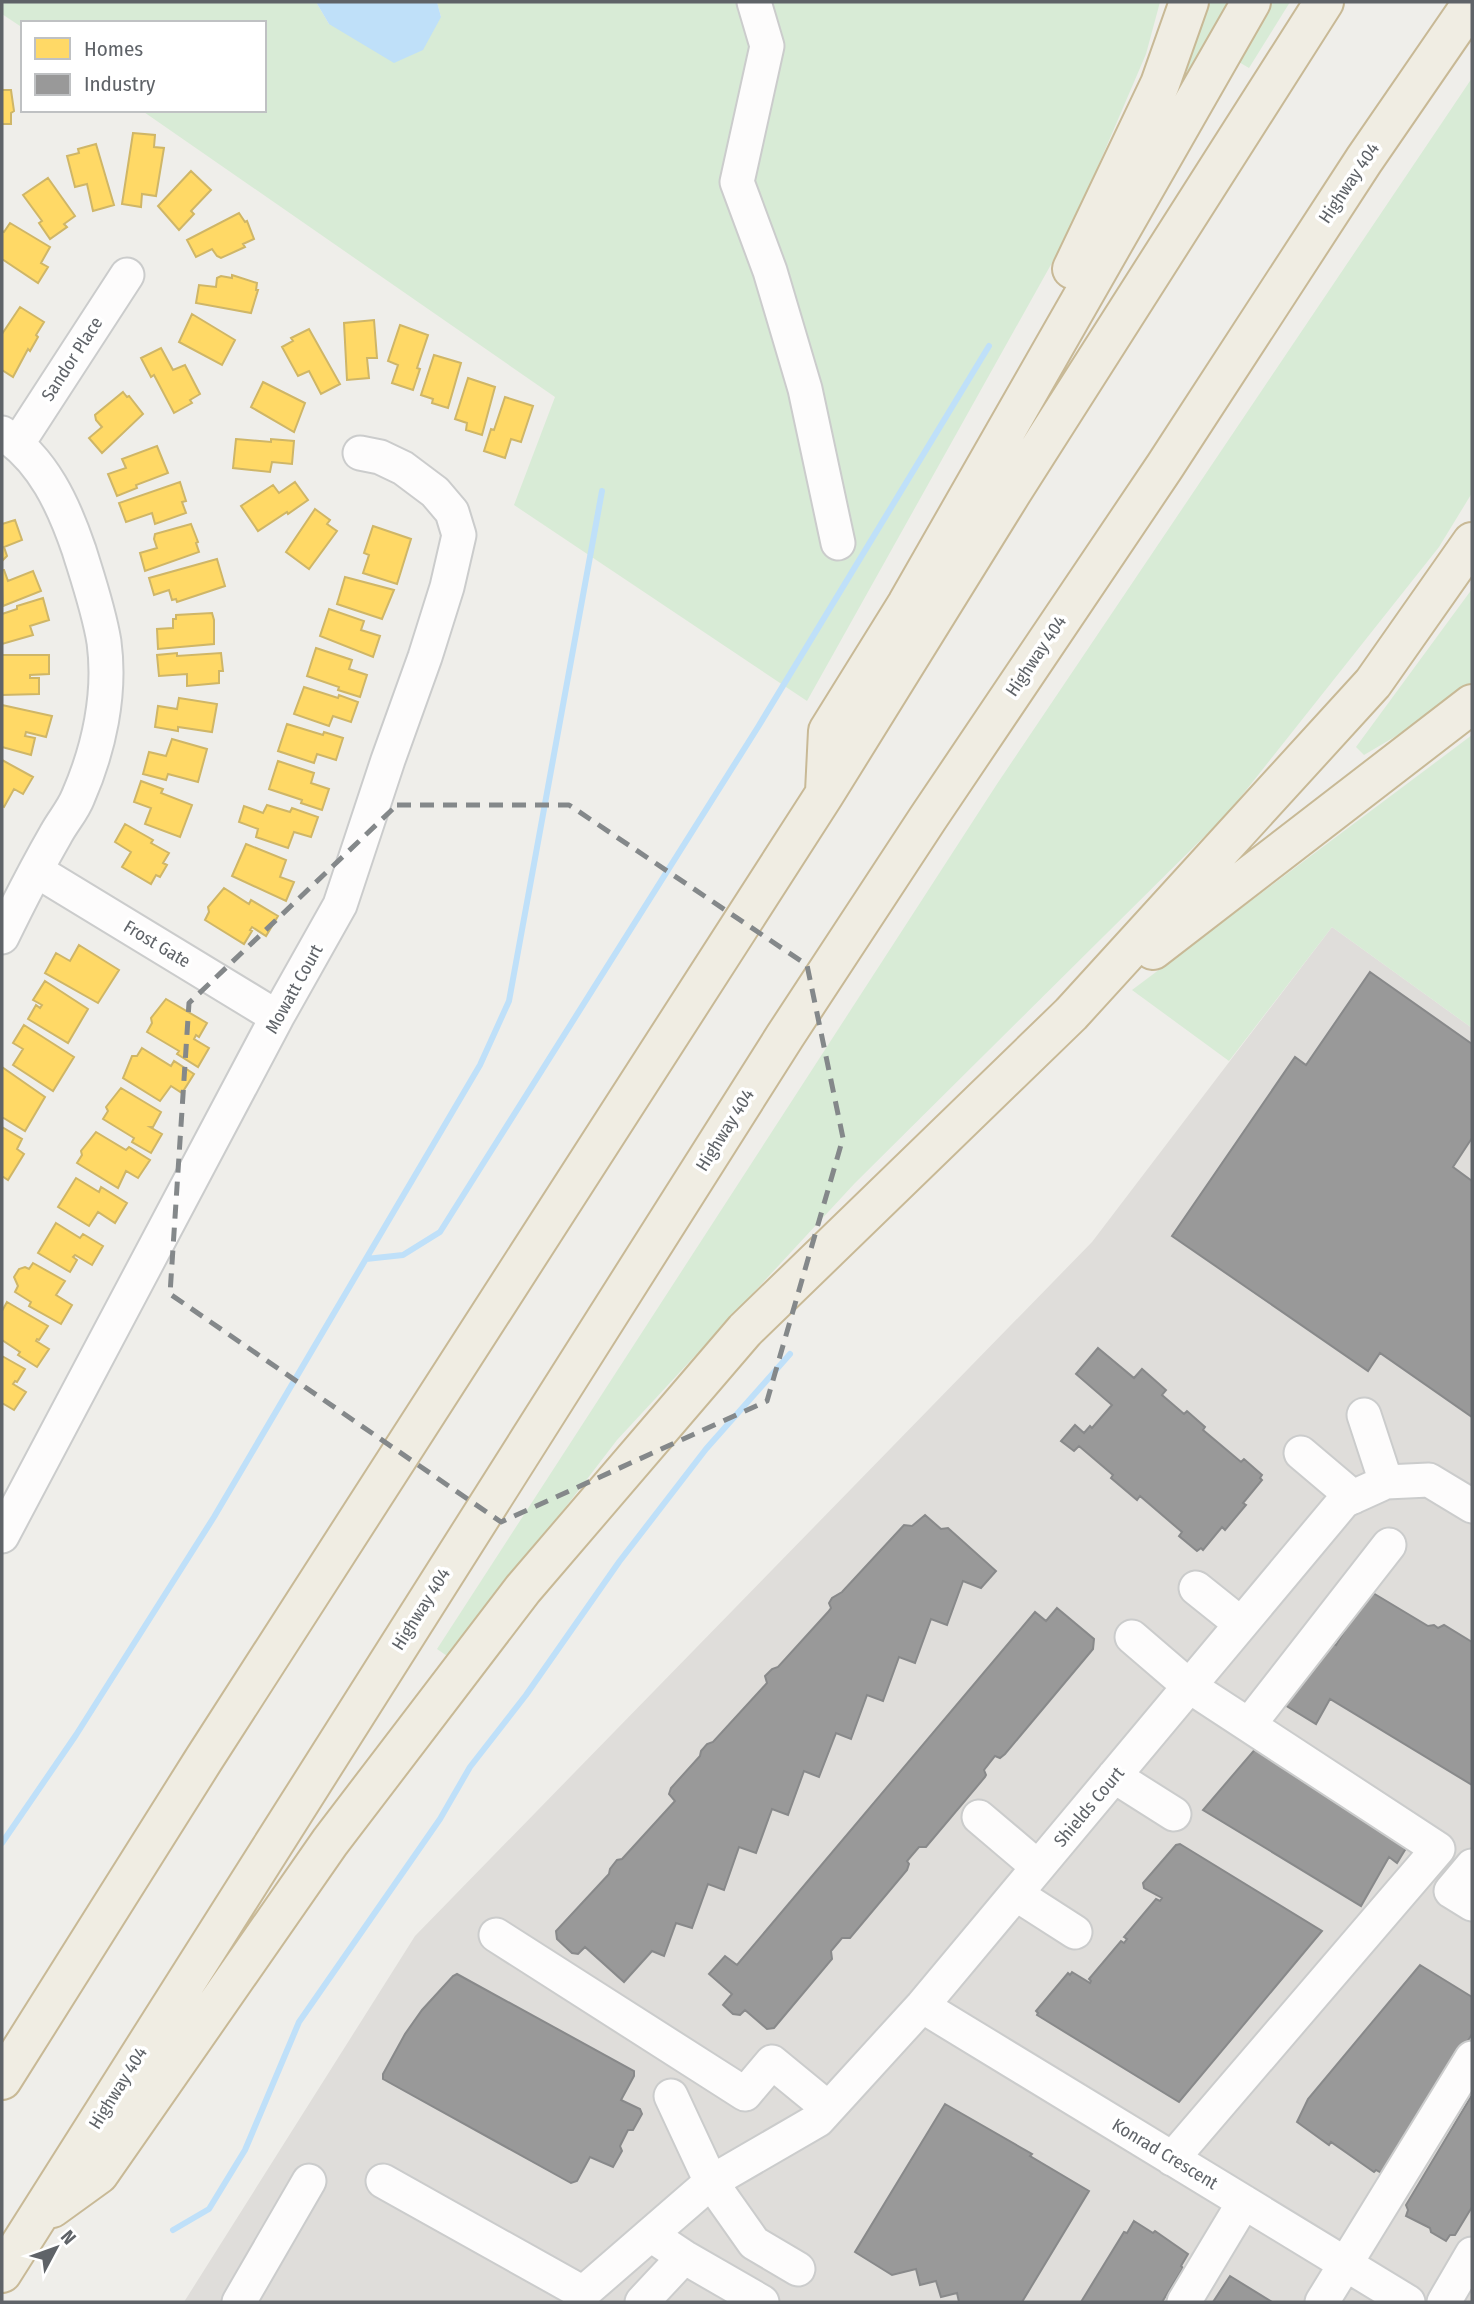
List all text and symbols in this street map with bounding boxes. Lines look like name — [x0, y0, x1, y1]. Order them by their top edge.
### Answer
legend — [21, 21, 266, 112]
text: Homes — [84, 36, 143, 62]
text: Industry — [84, 71, 156, 97]
street label: Highway 404 — [1314, 138, 1384, 228]
street label: Sandor Place — [37, 313, 107, 405]
street label: Highway 404 — [1001, 611, 1071, 701]
street label: Frost Gate — [120, 916, 194, 973]
street label: Mowatt Court — [261, 941, 328, 1037]
street label: Highway 404 — [691, 1085, 759, 1175]
street label: Highway 404 — [387, 1564, 455, 1654]
street label: Shields Court — [1049, 1762, 1129, 1852]
street label: Highway 404 — [84, 2043, 152, 2133]
street label: Konrad Crescent — [1108, 2114, 1222, 2194]
north arrow — [21, 2213, 91, 2283]
text: N — [56, 2225, 81, 2249]

